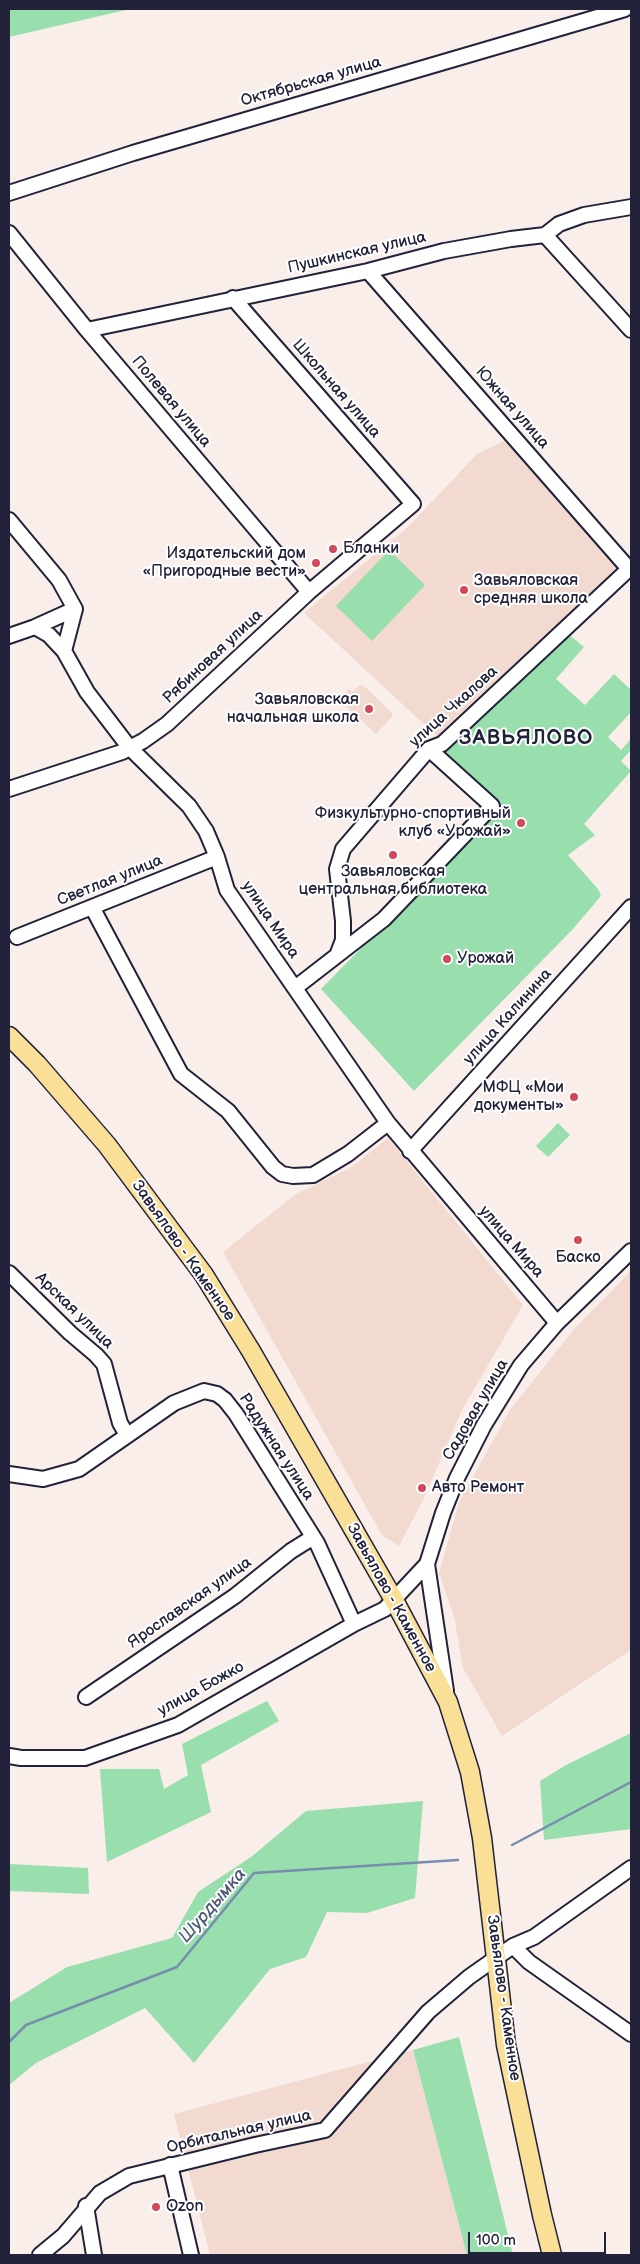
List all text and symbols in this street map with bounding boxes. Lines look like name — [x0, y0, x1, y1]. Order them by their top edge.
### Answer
street label: Октябрьская улица — [239, 53, 383, 111]
street label: Пушкинская улица — [286, 228, 428, 278]
street label: Школьная улица — [288, 336, 384, 442]
street label: Полевая улица — [127, 352, 215, 452]
street label: Южная улица — [471, 363, 553, 453]
place label: Бланки — [343, 539, 399, 559]
marker: Бланки — [327, 543, 339, 555]
place label: Издательский дом «Пригородные вести» — [143, 544, 306, 582]
marker: Издательский дом «Пригородные вести» — [310, 557, 322, 569]
place label: Завьяловская средняя школа — [474, 571, 588, 609]
marker: Завьяловская средняя школа — [458, 584, 470, 596]
street label: Рябиновая улица — [159, 606, 267, 708]
street label: улица Чкалова — [406, 662, 502, 752]
place label: Завьяловская начальная школа — [227, 690, 359, 728]
marker: Завьяловская начальная школа — [363, 703, 375, 715]
district label: ЗАВЬЯЛОВО — [457, 726, 595, 752]
place label: Физкультурно-спортивный клуб «Урожай» — [315, 804, 511, 842]
marker: Физкультурно-спортивный клуб «Урожай» — [515, 817, 527, 829]
marker: Завьяловская центральная библиотека — [387, 849, 399, 861]
street label: Светлая улица — [55, 851, 165, 911]
place label: Завьяловская центральная библиотека — [299, 862, 487, 900]
street label: улица Мира — [237, 878, 303, 962]
place label: Урожай — [457, 949, 514, 969]
marker: Урожай — [441, 953, 453, 965]
street label: улица Калинина — [460, 965, 556, 1069]
place label: МФЦ «Мои документы» — [474, 1078, 564, 1116]
marker: МФЦ «Мои документы» — [568, 1091, 580, 1103]
street label: Завьялово - Каменное — [127, 1177, 239, 1325]
street label: улица Мира — [474, 1202, 548, 1282]
marker: Баско — [572, 1234, 584, 1246]
place label: Баско — [556, 1248, 600, 1268]
street label: Арская улица — [31, 1269, 117, 1353]
street label: Садовая улица — [439, 1356, 513, 1464]
street label: Радужная улица — [234, 1390, 318, 1504]
place label: Авто Ремонт — [432, 1478, 524, 1498]
marker: Авто Ремонт — [416, 1482, 428, 1494]
street label: Завьялово - Каменное — [342, 1520, 440, 1676]
street label: Ярославская улица — [125, 1553, 255, 1653]
street label: улица Божко — [155, 1657, 247, 1721]
water label: Шурдымка — [175, 1864, 251, 1948]
street label: Завьялово - Каменное — [482, 1914, 524, 2082]
street label: Орбитальная улица — [165, 2106, 313, 2158]
place label: Ozon — [166, 2197, 204, 2217]
marker: Ozon — [150, 2201, 162, 2213]
scale bar — [470, 2222, 608, 2254]
text: 100 m — [476, 2231, 516, 2250]

